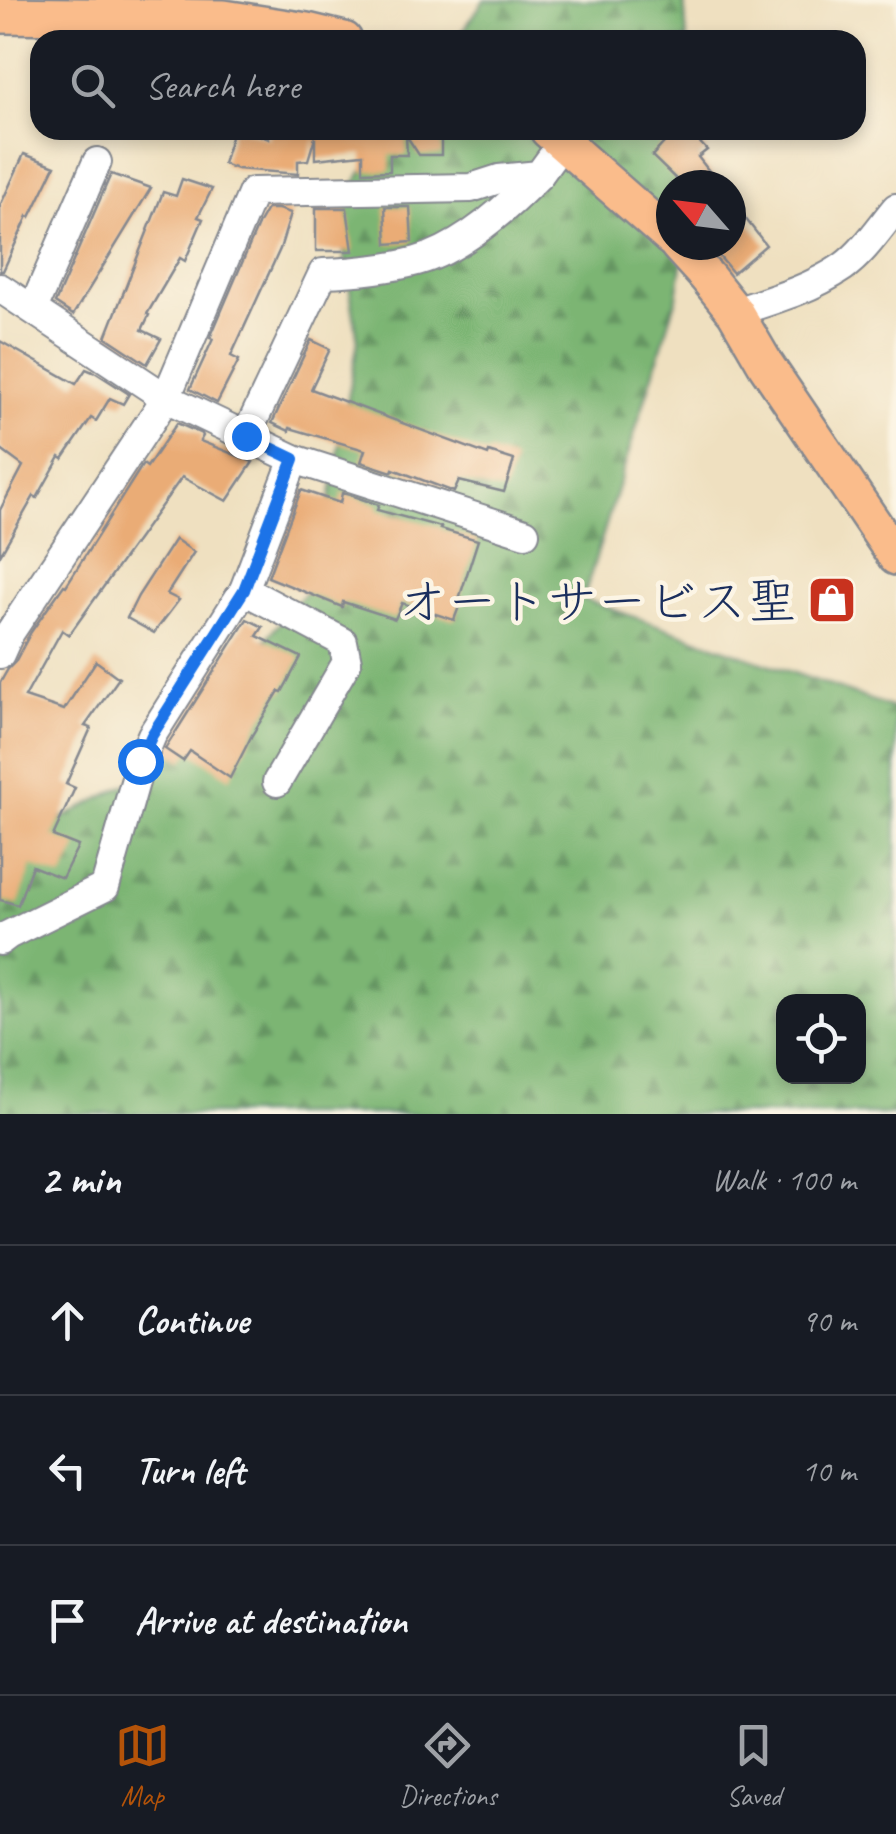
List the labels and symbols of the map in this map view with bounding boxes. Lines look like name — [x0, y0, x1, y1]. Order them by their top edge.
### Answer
north arrow — [656, 170, 746, 260]
route end — [224, 414, 270, 460]
place label: オートサービス聖 — [397, 570, 797, 633]
shop icon: オートサービス聖 — [806, 574, 858, 626]
route start — [118, 739, 164, 785]

